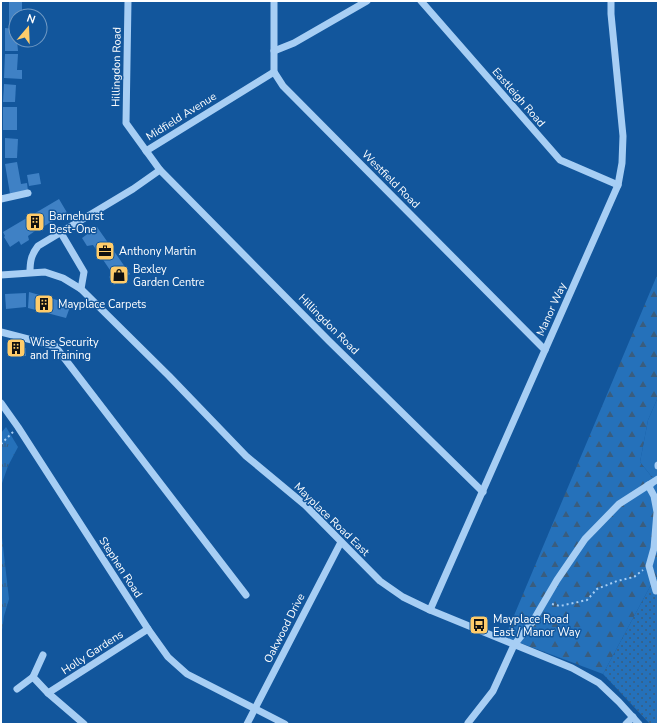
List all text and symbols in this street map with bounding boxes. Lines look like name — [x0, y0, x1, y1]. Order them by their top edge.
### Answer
north arrow — [8, 8, 48, 48]
text: N — [25, 11, 37, 27]
street label: Hillingdon Road — [108, 27, 125, 107]
street label: Eastleigh Road — [489, 64, 549, 130]
street label: Midfield Avenue — [143, 89, 219, 144]
street label: Westfield Road — [358, 147, 423, 212]
place label: Barnehurst Best-One — [49, 209, 104, 237]
building icon: Barnehurst Best-One — [24, 211, 46, 233]
office icon: Anthony Martin — [94, 240, 116, 262]
place label: Anthony Martin — [119, 244, 196, 259]
place label: Bexley Garden Centre — [133, 262, 205, 290]
shop icon: Bexley Garden Centre — [108, 264, 130, 286]
street label: Manor Way — [533, 280, 570, 338]
street label: Hillingdon Road — [295, 291, 362, 358]
building icon: Mayplace Carpets — [33, 293, 55, 315]
place label: Mayplace Carpets — [58, 297, 146, 312]
place label: Wise Security and Training — [30, 335, 99, 363]
building icon: Wise Security and Training — [5, 337, 27, 359]
street label: Mayplace Road East — [291, 479, 373, 559]
street label: Stephen Road — [95, 534, 146, 601]
street label: Oakwood Drive — [260, 591, 309, 666]
place label: Mayplace Road East / Manor Way — [493, 612, 581, 640]
bus stop icon: Mayplace Road East / Manor Way — [468, 614, 490, 636]
street label: Holly Gardens — [58, 627, 126, 678]

